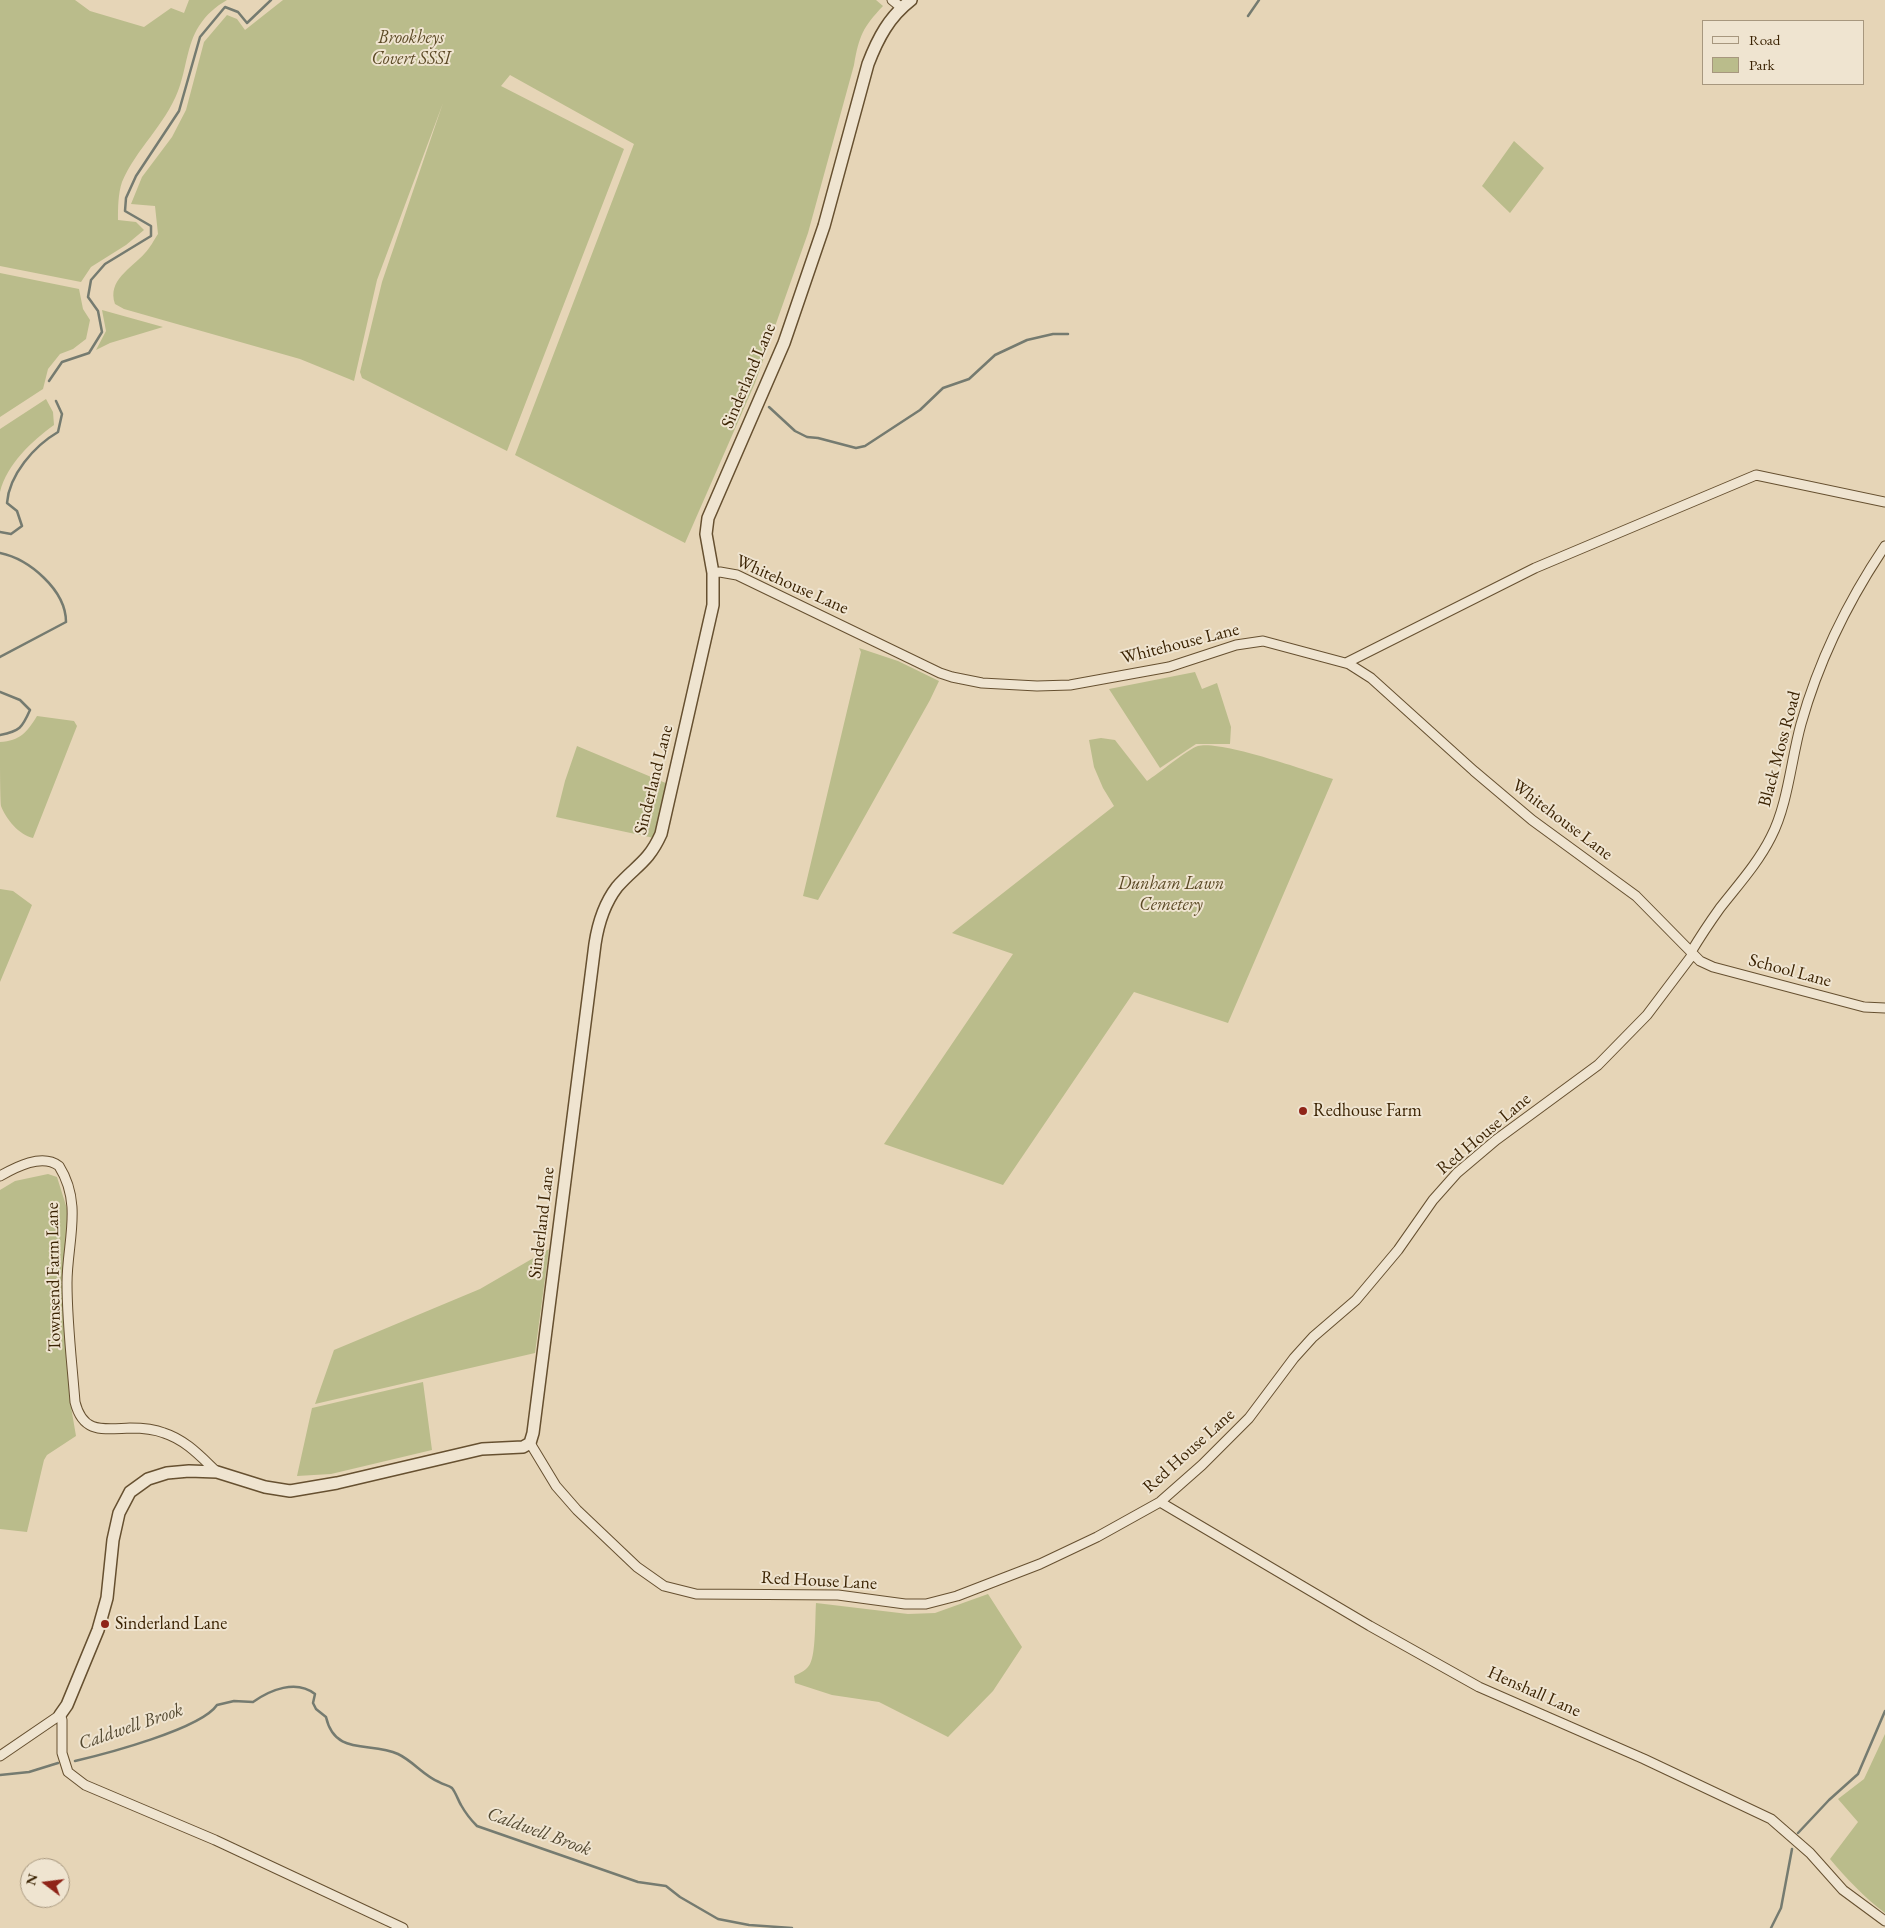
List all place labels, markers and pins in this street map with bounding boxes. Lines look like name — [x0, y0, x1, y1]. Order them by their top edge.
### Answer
place label: Redhouse Farm — [1313, 1100, 1422, 1122]
marker: Redhouse Farm — [1297, 1105, 1309, 1117]
place label: Sinderland Lane — [115, 1613, 227, 1635]
marker: Sinderland Lane — [99, 1618, 111, 1630]

